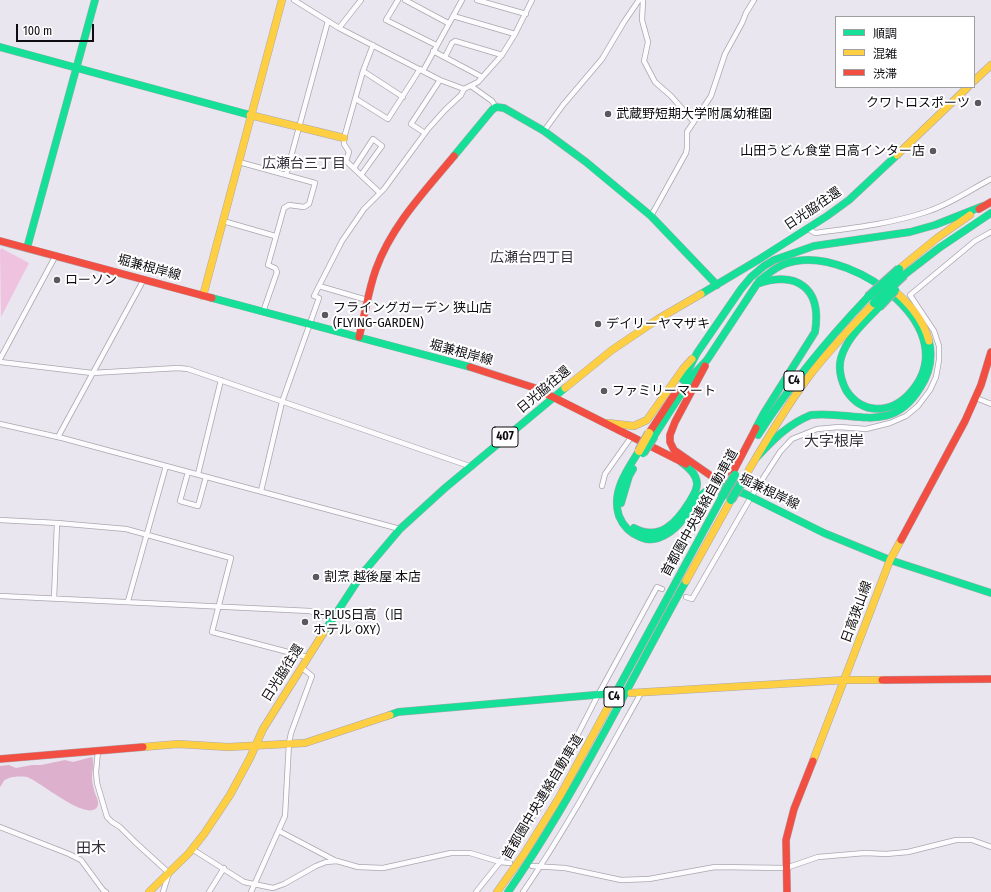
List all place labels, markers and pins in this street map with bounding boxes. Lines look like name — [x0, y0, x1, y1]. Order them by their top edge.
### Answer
place label: クワトロスポーツ — [866, 95, 970, 111]
marker: クワトロスポーツ — [973, 98, 983, 108]
place label: 武蔵野短期大学附属幼稚園 — [616, 106, 772, 122]
marker: 武蔵野短期大学附属幼稚園 — [603, 109, 613, 119]
place label: 山田うどん食堂 日高インター店 — [740, 143, 925, 159]
marker: 山田うどん食堂 日高インター店 — [928, 146, 938, 156]
place label: ローソン — [65, 272, 117, 288]
marker: ローソン — [52, 275, 62, 285]
place label: フライングガーデン 狭山店 (FLYING-GARDEN) — [333, 300, 492, 331]
marker: フライングガーデン 狭山店 (FLYING-GARDEN) — [320, 310, 330, 320]
place label: デイリーヤマザキ — [606, 316, 710, 332]
marker: デイリーヤマザキ — [593, 319, 603, 329]
place label: ファミリーマート — [612, 383, 716, 399]
marker: ファミリーマート — [599, 386, 609, 396]
place label: 割烹 越後屋 本店 — [324, 569, 421, 585]
marker: 割烹 越後屋 本店 — [311, 572, 321, 582]
place label: R-PLUS日高（旧 ホテル OXY） — [313, 607, 403, 638]
marker: R-PLUS日高（旧 ホテル OXY） — [300, 617, 310, 627]

